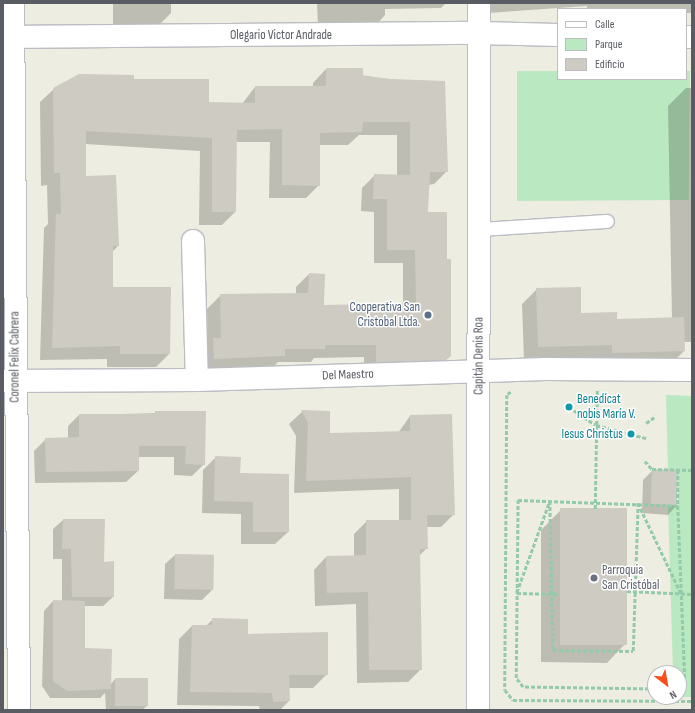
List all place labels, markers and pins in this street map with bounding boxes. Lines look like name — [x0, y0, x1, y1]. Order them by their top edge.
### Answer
place label: Cooperativa San Cristobal Ltda. — [349, 300, 420, 331]
marker: Cooperativa San Cristobal Ltda. — [423, 310, 433, 320]
place label: Benedícat nobis María V. — [577, 392, 636, 423]
marker: Benedícat nobis María V. — [564, 402, 574, 412]
place label: Iesus Christus — [562, 426, 623, 442]
marker: Iesus Christus — [626, 429, 636, 439]
place label: Parroquia San Cristóbal — [602, 563, 659, 594]
marker: Parroquia San Cristóbal — [589, 573, 599, 583]

